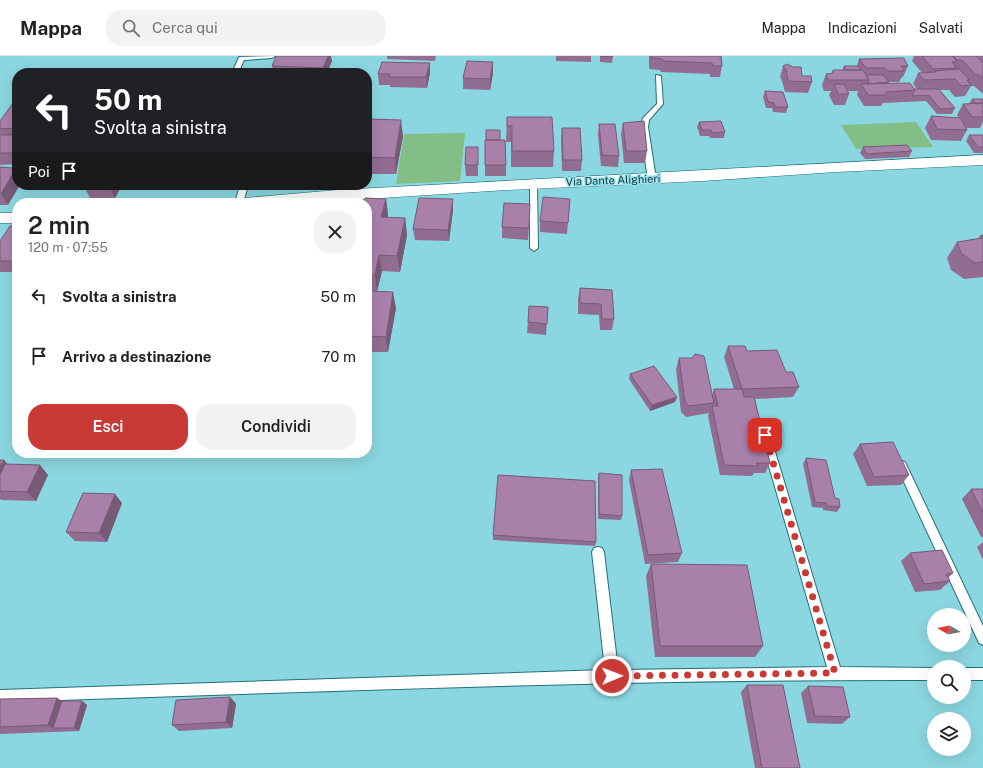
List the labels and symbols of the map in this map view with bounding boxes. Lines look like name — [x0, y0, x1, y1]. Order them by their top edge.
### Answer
street label: Via Dante Alighieri — [566, 172, 660, 188]
pin — [748, 418, 782, 452]
north arrow — [927, 608, 971, 652]
position arrow — [591, 655, 633, 697]

